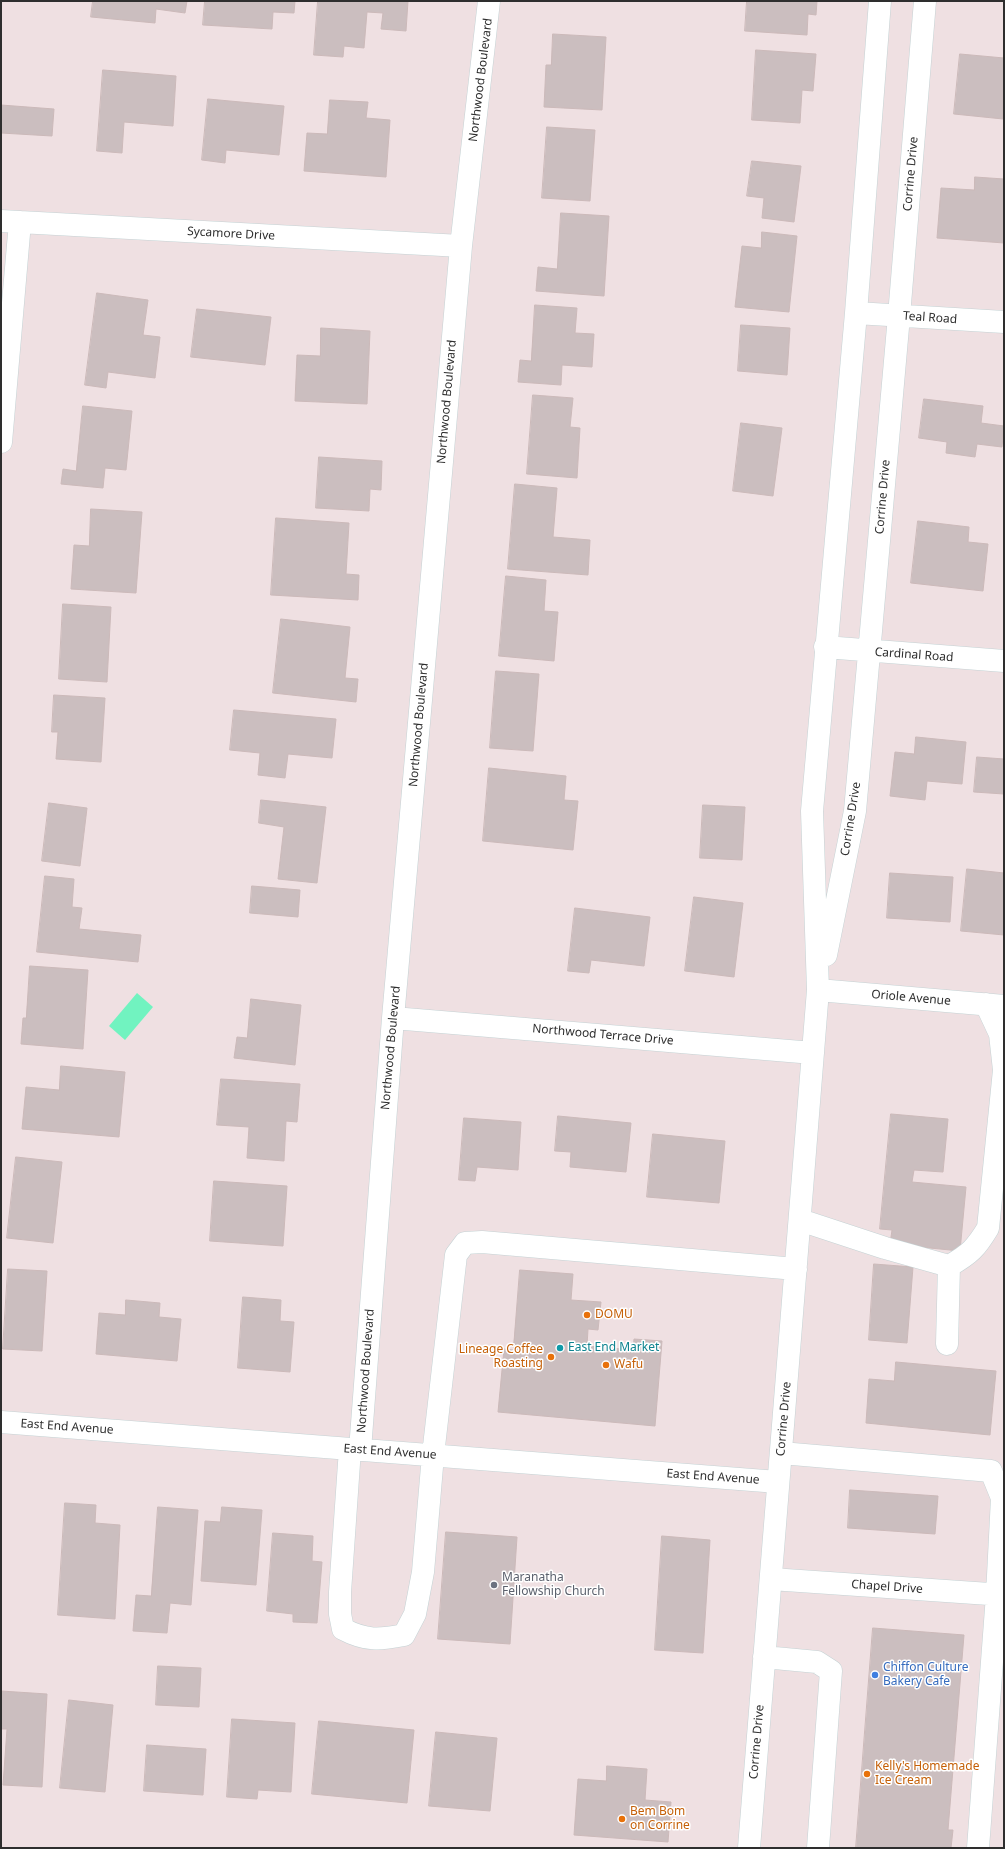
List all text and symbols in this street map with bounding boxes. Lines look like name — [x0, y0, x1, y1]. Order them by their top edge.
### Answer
street label: Northwood Boulevard — [466, 17, 496, 143]
street label: Corrine Drive — [901, 136, 921, 212]
street label: Sycamore Drive — [187, 225, 275, 243]
street label: Teal Road — [902, 309, 958, 327]
street label: Northwood Boulevard — [434, 339, 460, 465]
street label: Corrine Drive — [873, 459, 893, 535]
street label: Cardinal Road — [874, 645, 954, 665]
street label: Northwood Boulevard — [406, 662, 432, 788]
street label: Corrine Drive — [838, 781, 864, 857]
street label: Northwood Boulevard — [378, 985, 404, 1111]
street label: Oriole Avenue — [871, 987, 951, 1009]
street label: Northwood Terrace Drive — [532, 1022, 674, 1048]
street label: Northwood Boulevard — [354, 1308, 378, 1434]
place label: DOMU — [595, 1308, 633, 1322]
marker: DOMU — [582, 1310, 592, 1320]
place label: East End Market — [568, 1341, 659, 1355]
place label: Lineage Coffee Roasting — [459, 1343, 543, 1371]
marker: East End Market — [555, 1343, 565, 1353]
marker: Lineage Coffee Roasting — [546, 1352, 556, 1362]
place label: Wafu — [614, 1358, 643, 1372]
marker: Wafu — [601, 1360, 611, 1370]
street label: Corrine Drive — [774, 1381, 794, 1457]
street label: East End Avenue — [20, 1417, 114, 1437]
street label: East End Avenue — [343, 1442, 437, 1462]
street label: East End Avenue — [666, 1467, 760, 1487]
place label: Maranatha Fellowship Church — [502, 1571, 605, 1599]
street label: Chapel Drive — [851, 1577, 923, 1597]
marker: Maranatha Fellowship Church — [489, 1580, 499, 1590]
place label: Chiffon Culture Bakery Cafe — [883, 1661, 968, 1689]
marker: Chiffon Culture Bakery Cafe — [870, 1670, 880, 1680]
street label: Corrine Drive — [747, 1704, 767, 1780]
place label: Kelly's Homemade Ice Cream — [875, 1760, 979, 1788]
marker: Kelly's Homemade Ice Cream — [862, 1769, 872, 1779]
place label: Bem Bom on Corrine — [630, 1805, 690, 1833]
marker: Bem Bom on Corrine — [617, 1814, 627, 1824]

